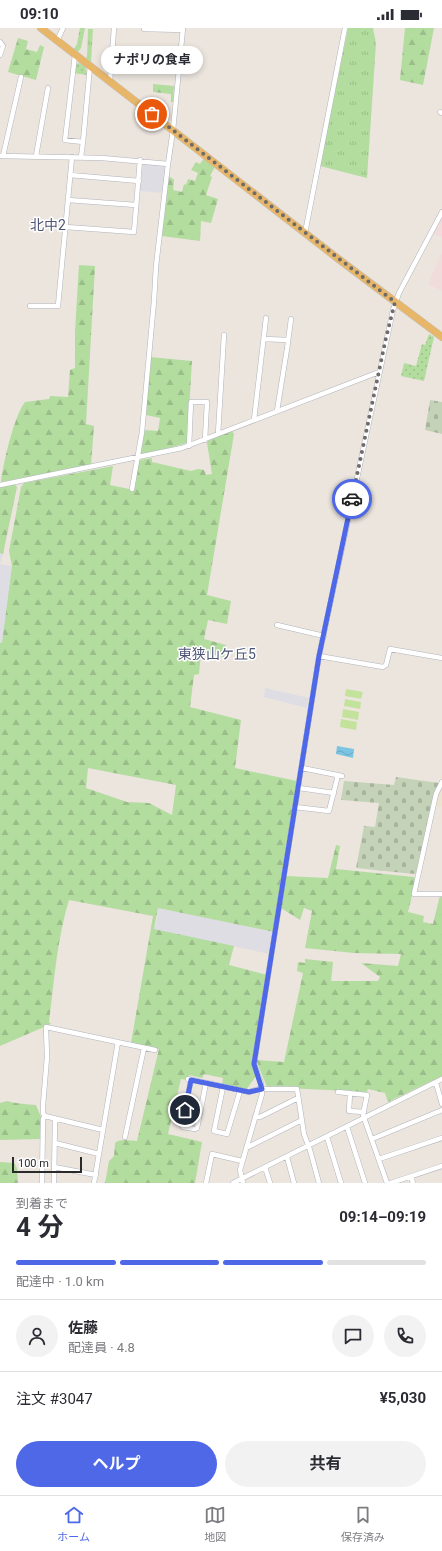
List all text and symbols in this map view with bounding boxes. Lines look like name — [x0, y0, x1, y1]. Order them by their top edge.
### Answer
text: 09:10 — [20, 5, 59, 23]
callout: ナポリの食卓 — [101, 46, 203, 74]
text: ナポリの食卓 — [113, 52, 191, 67]
pin — [135, 97, 169, 131]
icon: bag — [141, 103, 163, 125]
district label: 北中2 — [30, 217, 66, 233]
courier — [332, 479, 372, 519]
icon: car — [341, 488, 363, 510]
district label: 東狭山ケ丘5 — [178, 646, 256, 662]
pin — [168, 1093, 202, 1127]
icon: home — [174, 1099, 196, 1121]
scale bar — [12, 1155, 82, 1174]
text: 100 m — [18, 1157, 49, 1170]
text: 到着まで — [16, 1196, 68, 1211]
text: 09:14–09:19 — [339, 1208, 426, 1226]
text: 4 分 — [16, 1212, 63, 1242]
text: 配達中 · 1.0 km — [16, 1274, 104, 1289]
button: person — [16, 1315, 58, 1357]
button: chat — [332, 1315, 374, 1357]
button: phone — [384, 1315, 426, 1357]
text: 佐藤 — [68, 1319, 98, 1337]
text: 配達員 · 4.8 — [68, 1340, 135, 1355]
text: ¥5,030 — [380, 1389, 426, 1407]
text: 注文 #3047 — [16, 1390, 93, 1408]
button: ヘルプ — [16, 1441, 217, 1487]
button: 共有 — [225, 1441, 426, 1487]
tab: ホーム — [57, 1504, 90, 1544]
tab: 地図 — [204, 1504, 226, 1544]
tab: 保存済み — [341, 1504, 385, 1544]

